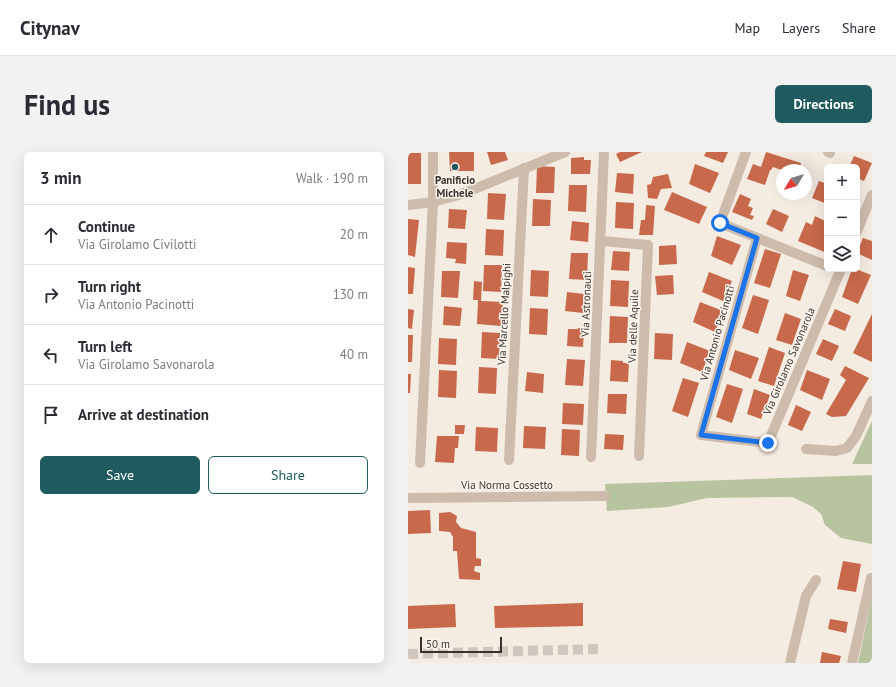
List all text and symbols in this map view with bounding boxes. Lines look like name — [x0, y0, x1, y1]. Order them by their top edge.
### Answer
text: Citynav — [20, 16, 80, 40]
text: Map — [734, 19, 760, 37]
text: Layers — [782, 19, 820, 37]
text: Share — [842, 19, 876, 37]
button: Directions — [775, 85, 872, 123]
text: Find us — [24, 86, 110, 123]
marker: Panificio Michele — [450, 162, 460, 172]
north arrow — [776, 164, 812, 200]
map controls — [824, 164, 860, 272]
button: + — [824, 164, 860, 200]
text: 3 min — [40, 167, 81, 189]
text: Walk · 190 m — [296, 170, 368, 187]
place label: Panificio Michele — [435, 173, 475, 200]
button: − — [824, 200, 860, 236]
route start — [711, 214, 729, 232]
text: Continue — [78, 217, 135, 236]
icon: ahead — [40, 224, 62, 246]
text: 20 m — [340, 226, 368, 243]
text: Via Girolamo Civilotti — [78, 236, 197, 253]
button: layers — [824, 236, 860, 272]
street label: Via Marcello Malpighi — [494, 263, 514, 366]
street label: Via Astronauti — [578, 271, 594, 338]
text: Turn right — [78, 277, 141, 296]
icon: right — [40, 284, 62, 306]
street label: Via Antonio Pacinotti — [696, 284, 737, 383]
text: 130 m — [333, 286, 368, 303]
street label: Via delle Aquile — [625, 289, 641, 364]
text: Via Antonio Pacinotti — [78, 296, 194, 313]
street label: Via Girolamo Savonarola — [760, 305, 818, 418]
text: Turn left — [78, 337, 132, 356]
icon: left — [40, 344, 62, 366]
text: 40 m — [340, 346, 368, 363]
text: Via Girolamo Savonarola — [78, 356, 215, 373]
icon: arrive — [40, 404, 62, 426]
text: Arrive at destination — [78, 405, 209, 424]
route end — [759, 434, 777, 452]
button: Save — [40, 456, 200, 494]
button: Share — [208, 456, 368, 494]
street label: Via Norma Cossetto — [460, 478, 553, 492]
scale bar — [420, 635, 502, 654]
text: 50 m — [426, 637, 450, 651]

